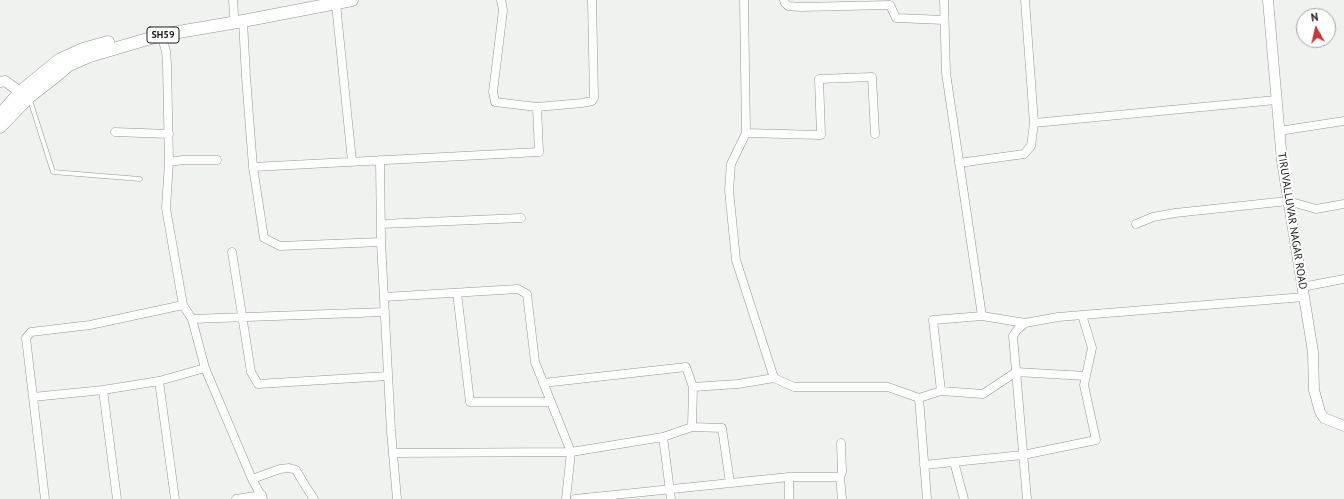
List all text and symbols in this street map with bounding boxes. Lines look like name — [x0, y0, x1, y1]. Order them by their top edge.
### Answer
north arrow — [1296, 8, 1336, 48]
text: N — [1310, 10, 1319, 25]
road number: SH59 — [147, 27, 179, 43]
street label: TIRUVALLUVAR NAGAR ROAD — [1275, 152, 1309, 290]

